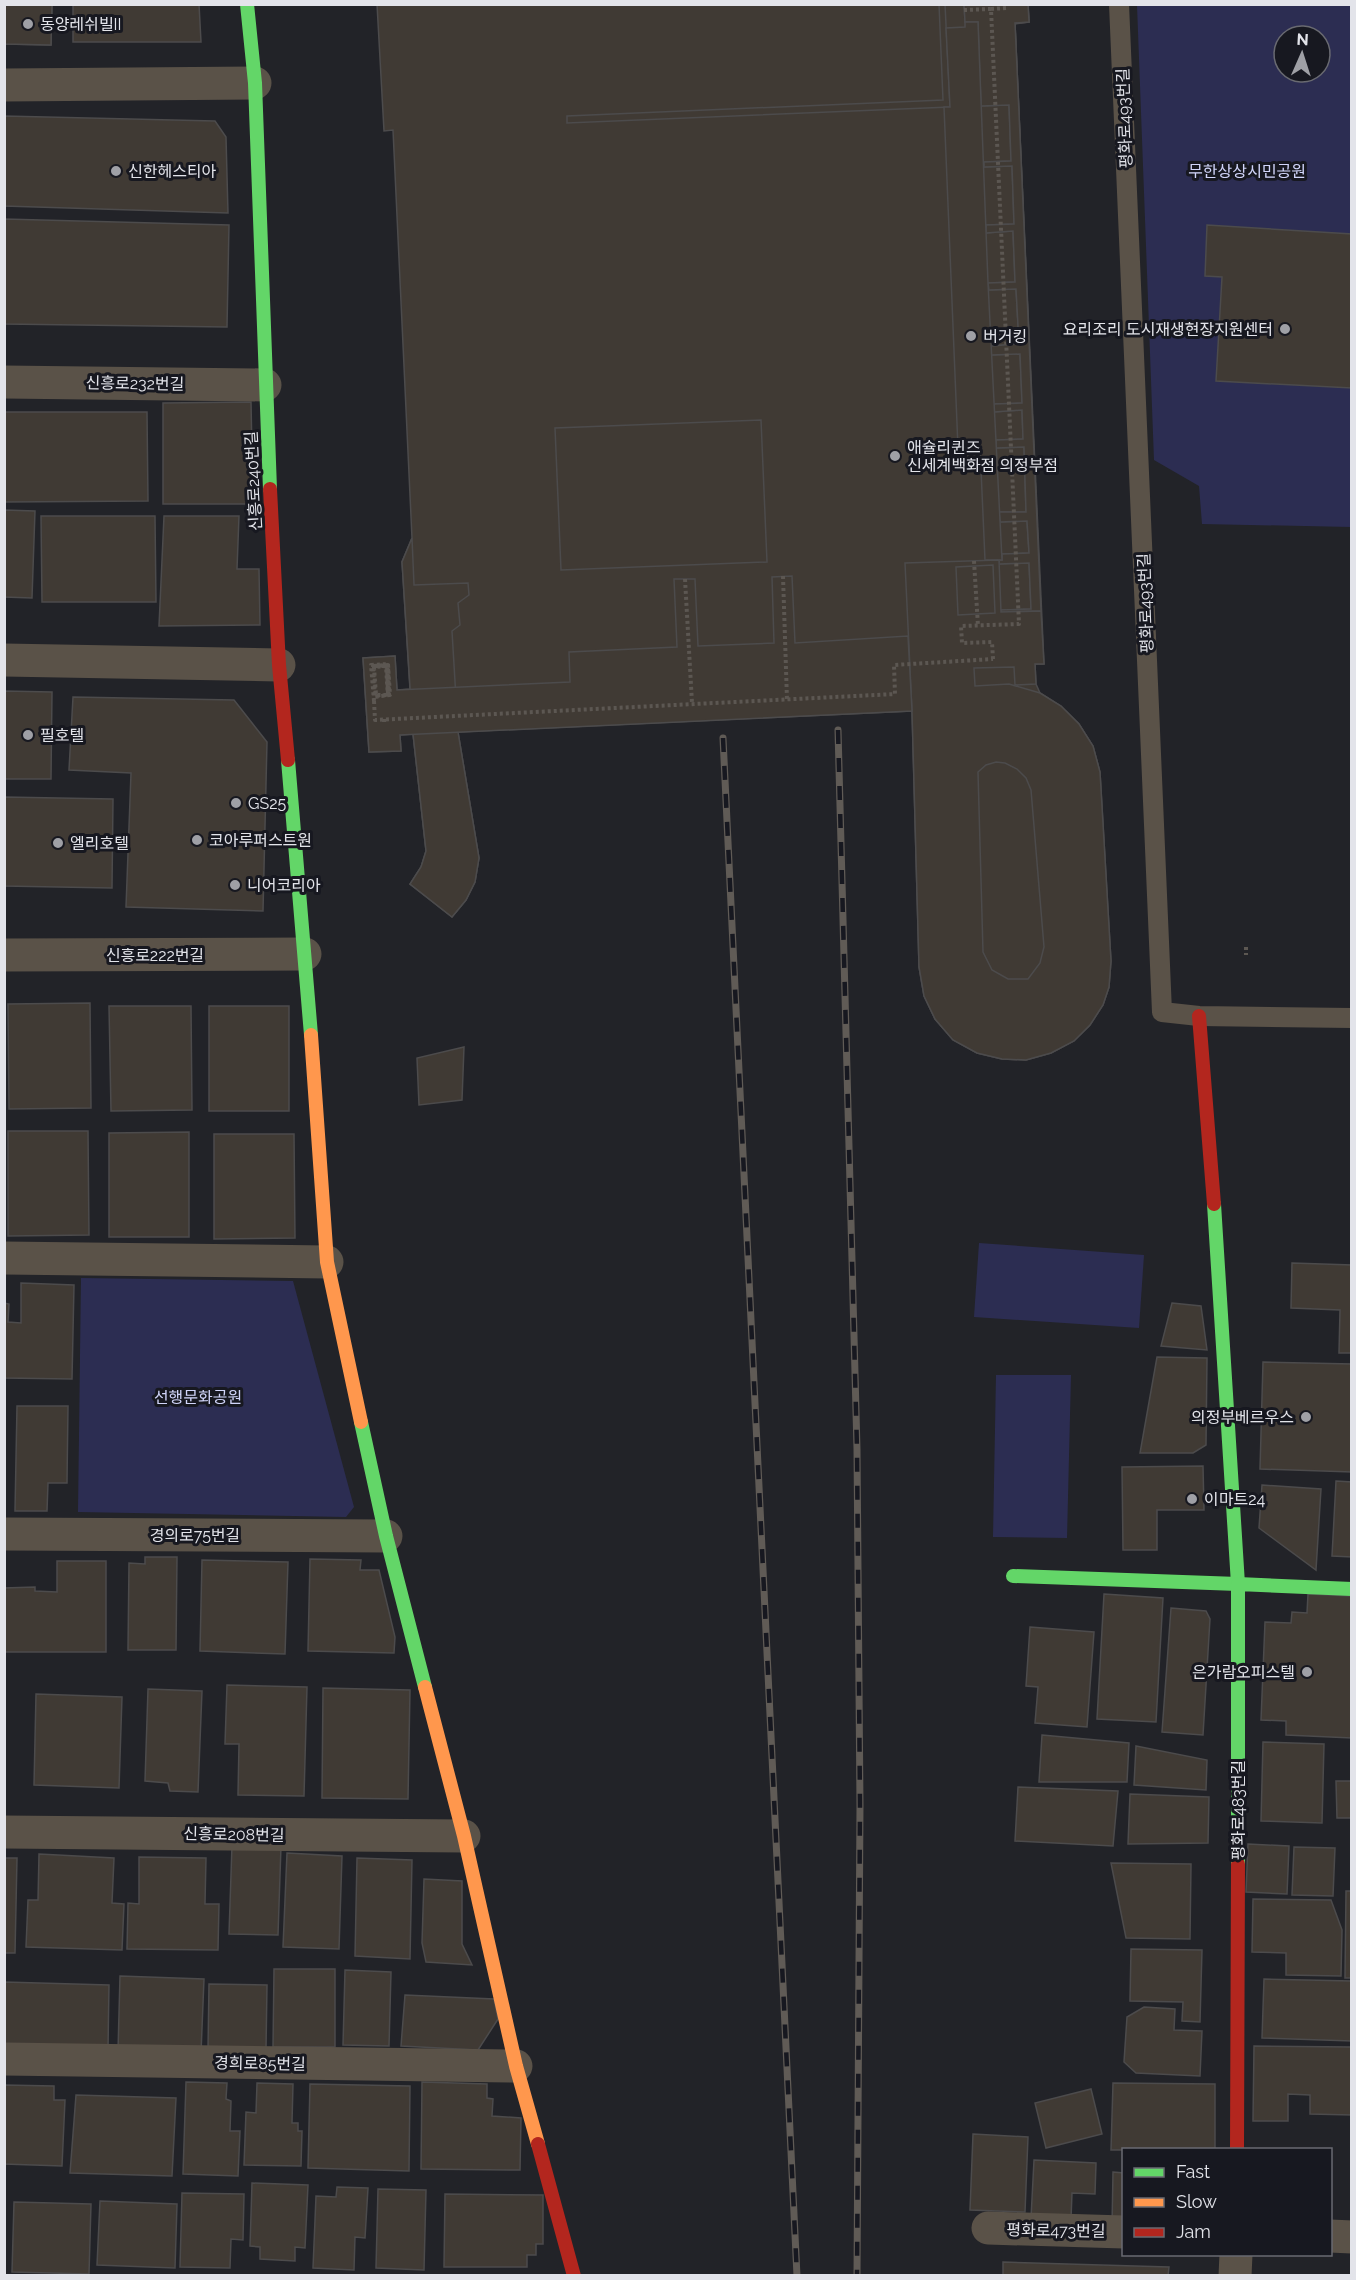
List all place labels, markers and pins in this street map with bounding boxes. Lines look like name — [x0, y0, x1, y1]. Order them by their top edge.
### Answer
place label: 동양레쉬빌II — [40, 15, 122, 34]
marker: 동양레쉬빌II — [21, 17, 35, 31]
place label: 신한헤스티아 — [128, 162, 217, 181]
marker: 신한헤스티아 — [109, 164, 123, 178]
place label: 요리조리 도시재생현장지원센터 — [1063, 320, 1273, 339]
marker: 요리조리 도시재생현장지원센터 — [1278, 322, 1292, 336]
place label: 버거킹 — [983, 327, 1027, 346]
marker: 버거킹 — [964, 329, 978, 343]
place label: 애슐리퀸즈 신세계백화점 의정부점 — [907, 438, 1058, 475]
marker: 애슐리퀸즈 신세계백화점 의정부점 — [888, 449, 902, 463]
place label: 필호텔 — [40, 726, 84, 745]
marker: 필호텔 — [21, 728, 35, 742]
place label: GS25 — [248, 794, 287, 813]
marker: GS25 — [229, 796, 243, 810]
place label: 코아루퍼스트원 — [209, 831, 312, 850]
marker: 코아루퍼스트원 — [190, 833, 204, 847]
place label: 엘리호텔 — [70, 834, 129, 853]
marker: 엘리호텔 — [51, 836, 65, 850]
place label: 니어코리아 — [247, 876, 321, 895]
marker: 니어코리아 — [228, 878, 242, 892]
place label: 의정부베르우스 — [1191, 1408, 1294, 1427]
marker: 의정부베르우스 — [1299, 1410, 1313, 1424]
place label: 이마트24 — [1204, 1490, 1265, 1509]
marker: 이마트24 — [1185, 1492, 1199, 1506]
place label: 은가람오피스텔 — [1192, 1663, 1295, 1682]
marker: 은가람오피스텔 — [1300, 1665, 1314, 1679]

